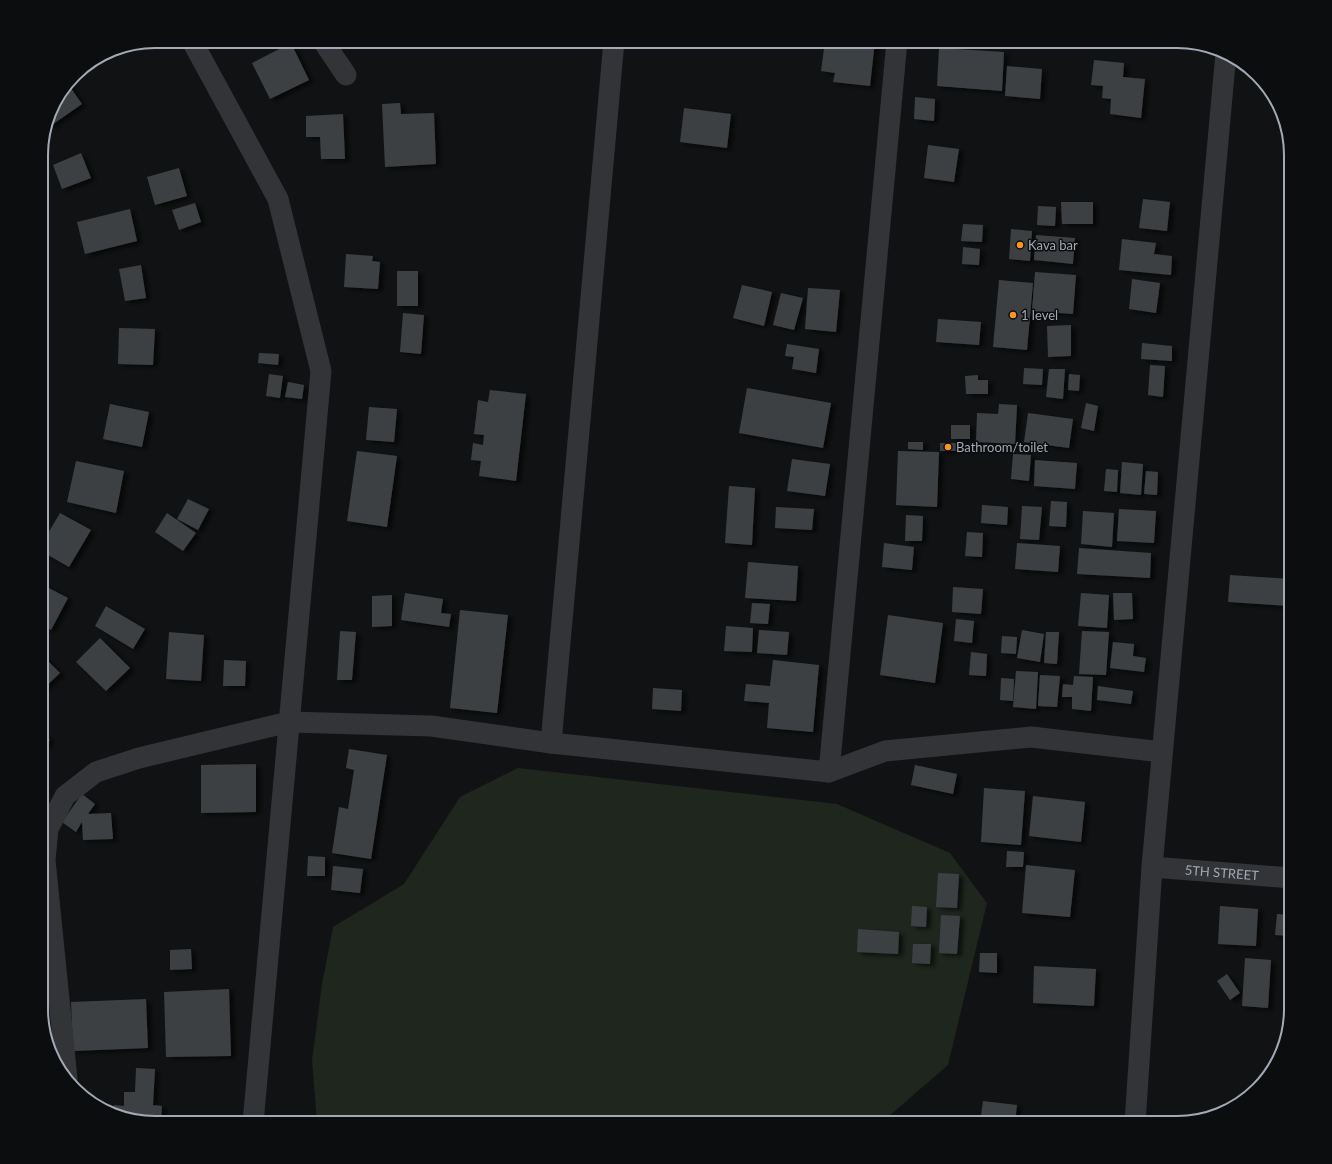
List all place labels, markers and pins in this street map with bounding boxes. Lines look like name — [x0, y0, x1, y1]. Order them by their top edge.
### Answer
place label: Kava bar — [1028, 237, 1078, 253]
marker: Kava bar — [1015, 240, 1025, 250]
place label: 1 level — [1021, 307, 1058, 323]
marker: 1 level — [1008, 310, 1018, 320]
place label: Bathroom/toilet — [956, 439, 1048, 455]
marker: Bathroom/toilet — [943, 442, 953, 452]

